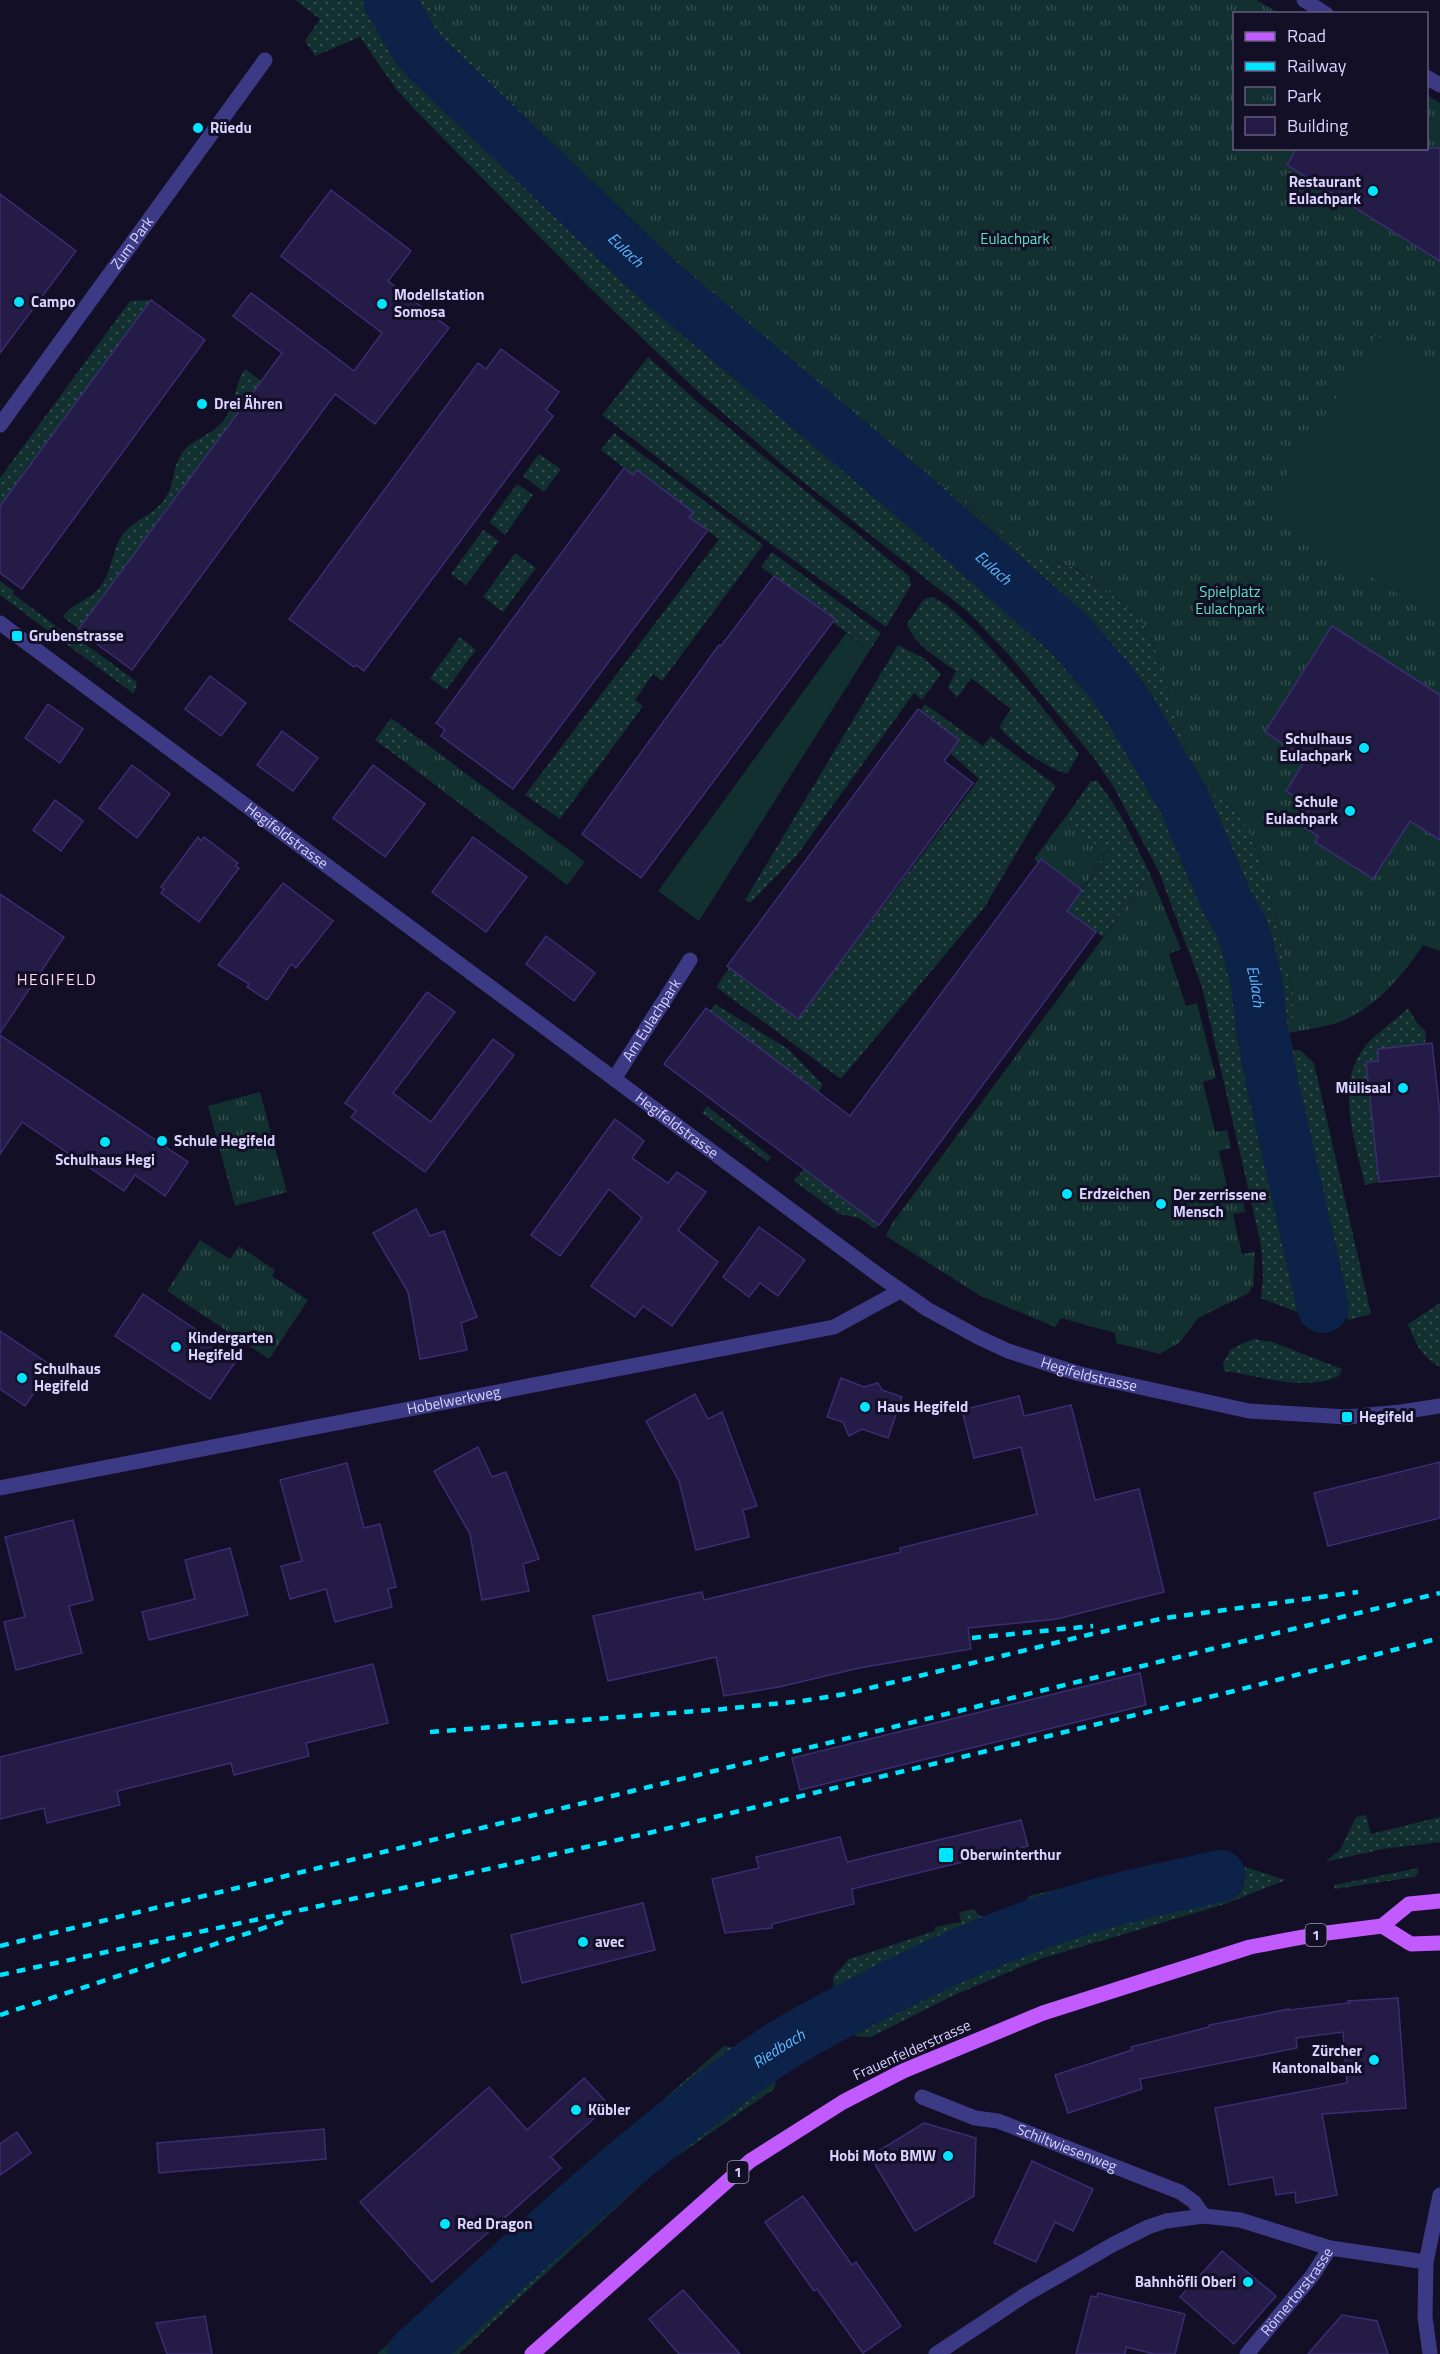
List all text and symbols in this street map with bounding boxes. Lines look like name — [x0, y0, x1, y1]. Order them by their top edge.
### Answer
legend — [1233, 12, 1428, 150]
text: Road — [1287, 22, 1326, 49]
text: Railway — [1287, 52, 1347, 79]
text: Park — [1287, 82, 1322, 109]
text: Building — [1287, 112, 1348, 139]
place label: Rüedu — [210, 116, 252, 139]
marker: Rüedu — [191, 121, 205, 135]
place label: Restaurant Eulachpark — [1289, 170, 1362, 210]
marker: Restaurant Eulachpark — [1366, 184, 1380, 198]
street label: Zum Park — [105, 211, 159, 274]
water label: Eulach — [603, 226, 650, 273]
park label: Eulachpark — [980, 227, 1050, 250]
place label: Modellstation Somosa — [394, 283, 485, 323]
place label: Campo — [31, 290, 76, 313]
marker: Campo — [12, 295, 26, 309]
marker: Modellstation Somosa — [375, 297, 389, 311]
place label: Drei Ähren — [214, 392, 283, 415]
marker: Drei Ähren — [195, 397, 209, 411]
water label: Eulach — [970, 545, 1018, 591]
park label: Spielplatz Eulachpark — [1195, 580, 1265, 620]
place label: Grubenstrasse — [29, 624, 124, 647]
marker: Grubenstrasse — [10, 629, 24, 643]
place label: Schulhaus Eulachpark — [1280, 727, 1352, 767]
marker: Schulhaus Eulachpark — [1357, 741, 1371, 755]
place label: Schule Eulachpark — [1266, 790, 1338, 830]
street label: Hegifeldstrasse — [240, 797, 334, 874]
marker: Schule Eulachpark — [1343, 804, 1357, 818]
water label: Eulach — [1241, 963, 1271, 1009]
district label: HEGIFELD — [17, 967, 97, 991]
street label: Am Eulachpark — [616, 974, 686, 1066]
place label: Mülisaal — [1335, 1076, 1391, 1099]
marker: Mülisaal — [1396, 1081, 1410, 1095]
street label: Hegifeldstrasse — [631, 1086, 724, 1164]
place label: Schule Hegifeld — [174, 1129, 275, 1152]
marker: Schule Hegifeld — [155, 1134, 169, 1148]
marker: Schulhaus Hegi — [98, 1135, 112, 1149]
place label: Schulhaus Hegi — [55, 1148, 155, 1171]
place label: Erdzeichen — [1079, 1182, 1150, 1205]
place label: Der zerrissene Mensch — [1173, 1183, 1267, 1223]
marker: Erdzeichen — [1060, 1187, 1074, 1201]
marker: Der zerrissene Mensch — [1154, 1197, 1168, 1211]
place label: Kindergarten Hegifeld — [188, 1326, 273, 1366]
marker: Kindergarten Hegifeld — [169, 1340, 183, 1354]
street label: Hegifeldstrasse — [1038, 1350, 1140, 1397]
place label: Schulhaus Hegifeld — [34, 1357, 101, 1397]
marker: Schulhaus Hegifeld — [15, 1371, 29, 1385]
street label: Hobelwerkweg — [405, 1380, 503, 1420]
place label: Haus Hegifeld — [877, 1395, 968, 1418]
marker: Haus Hegifeld — [858, 1400, 872, 1414]
place label: Hegifeld — [1359, 1405, 1414, 1428]
marker: Hegifeld — [1340, 1410, 1354, 1424]
place label: Oberwinterthur — [960, 1843, 1062, 1866]
marker: Oberwinterthur — [937, 1846, 955, 1864]
road number: 1 — [1306, 1924, 1326, 1946]
place label: avec — [595, 1930, 625, 1953]
marker: avec — [576, 1935, 590, 1949]
street label: Frauenfelderstrasse — [849, 2013, 974, 2086]
water label: Riedbach — [747, 2022, 810, 2074]
place label: Zürcher Kantonalbank — [1272, 2039, 1362, 2079]
marker: Zürcher Kantonalbank — [1367, 2053, 1381, 2067]
place label: Kübler — [588, 2098, 631, 2121]
marker: Kübler — [569, 2103, 583, 2117]
street label: Schiltwiesenweg — [1013, 2117, 1121, 2177]
place label: Hobi Moto BMW — [829, 2144, 936, 2167]
marker: Hobi Moto BMW — [941, 2149, 955, 2163]
road number: 1 — [728, 2161, 748, 2183]
place label: Red Dragon — [457, 2212, 532, 2235]
marker: Red Dragon — [438, 2217, 452, 2231]
street label: Römertorstrasse — [1255, 2243, 1339, 2341]
place label: Bahnhöfli Oberi — [1135, 2270, 1236, 2293]
marker: Bahnhöfli Oberi — [1241, 2275, 1255, 2289]

